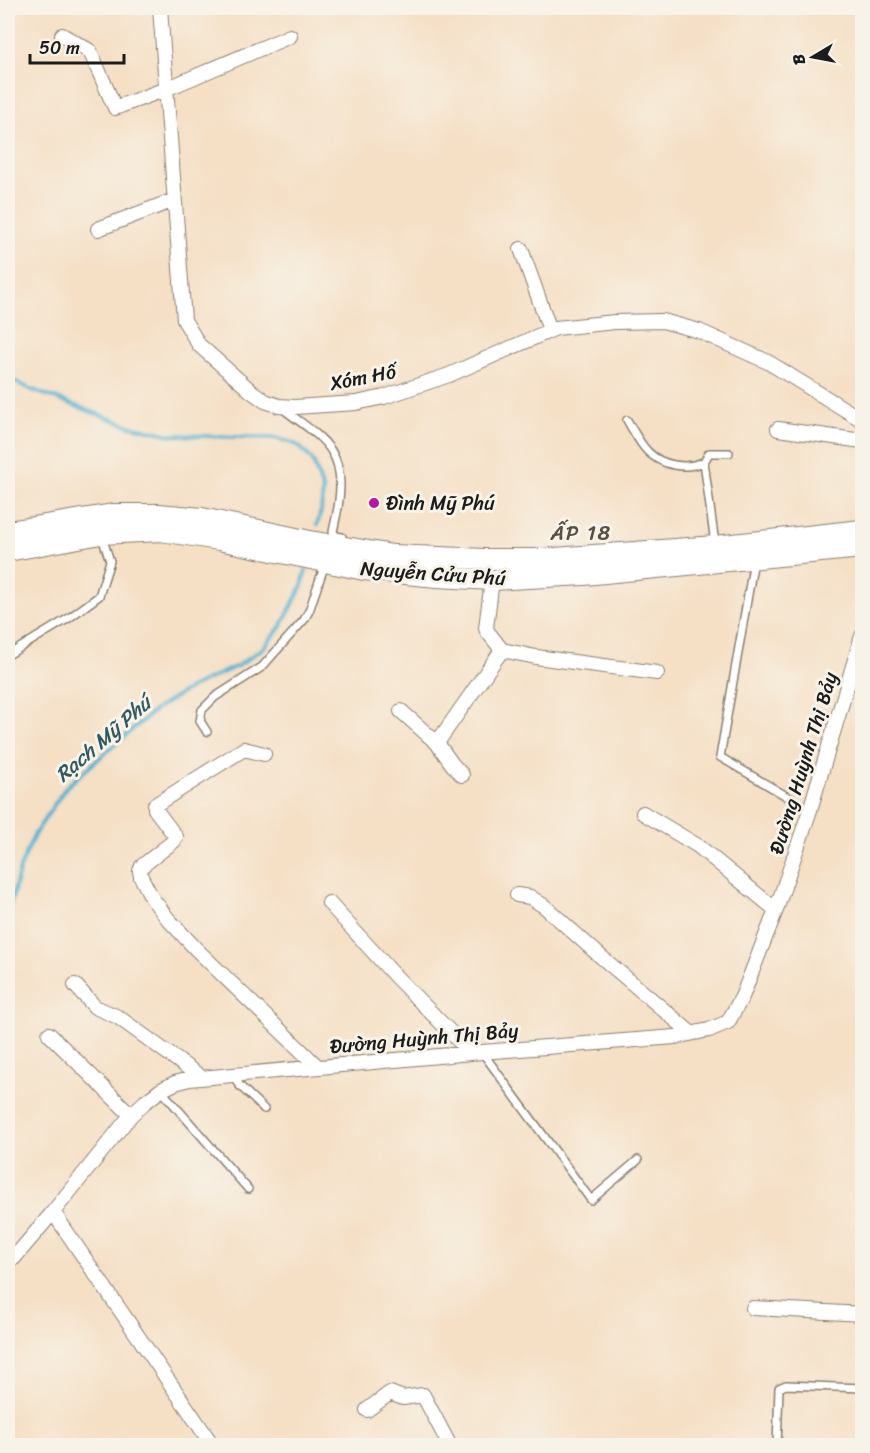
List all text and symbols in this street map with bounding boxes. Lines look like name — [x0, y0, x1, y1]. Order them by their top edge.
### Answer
scale bar — [30, 27, 124, 65]
north arrow — [783, 27, 843, 87]
text: 50 m — [39, 32, 80, 64]
text: B — [783, 51, 814, 67]
street label: Xóm Hố — [326, 353, 402, 401]
place label: Đình Mỹ Phú — [386, 486, 495, 521]
marker: Đình Mỹ Phú — [367, 496, 381, 510]
district label: ẤP 18 — [549, 514, 612, 552]
street label: Nguyễn Cửu Phú — [359, 551, 507, 596]
street label: Đường Huỳnh Thị Bảy — [759, 667, 848, 859]
water label: Rạch Mỹ Phú — [46, 683, 163, 792]
street label: Đường Huỳnh Thị Bảy — [328, 1013, 520, 1064]

